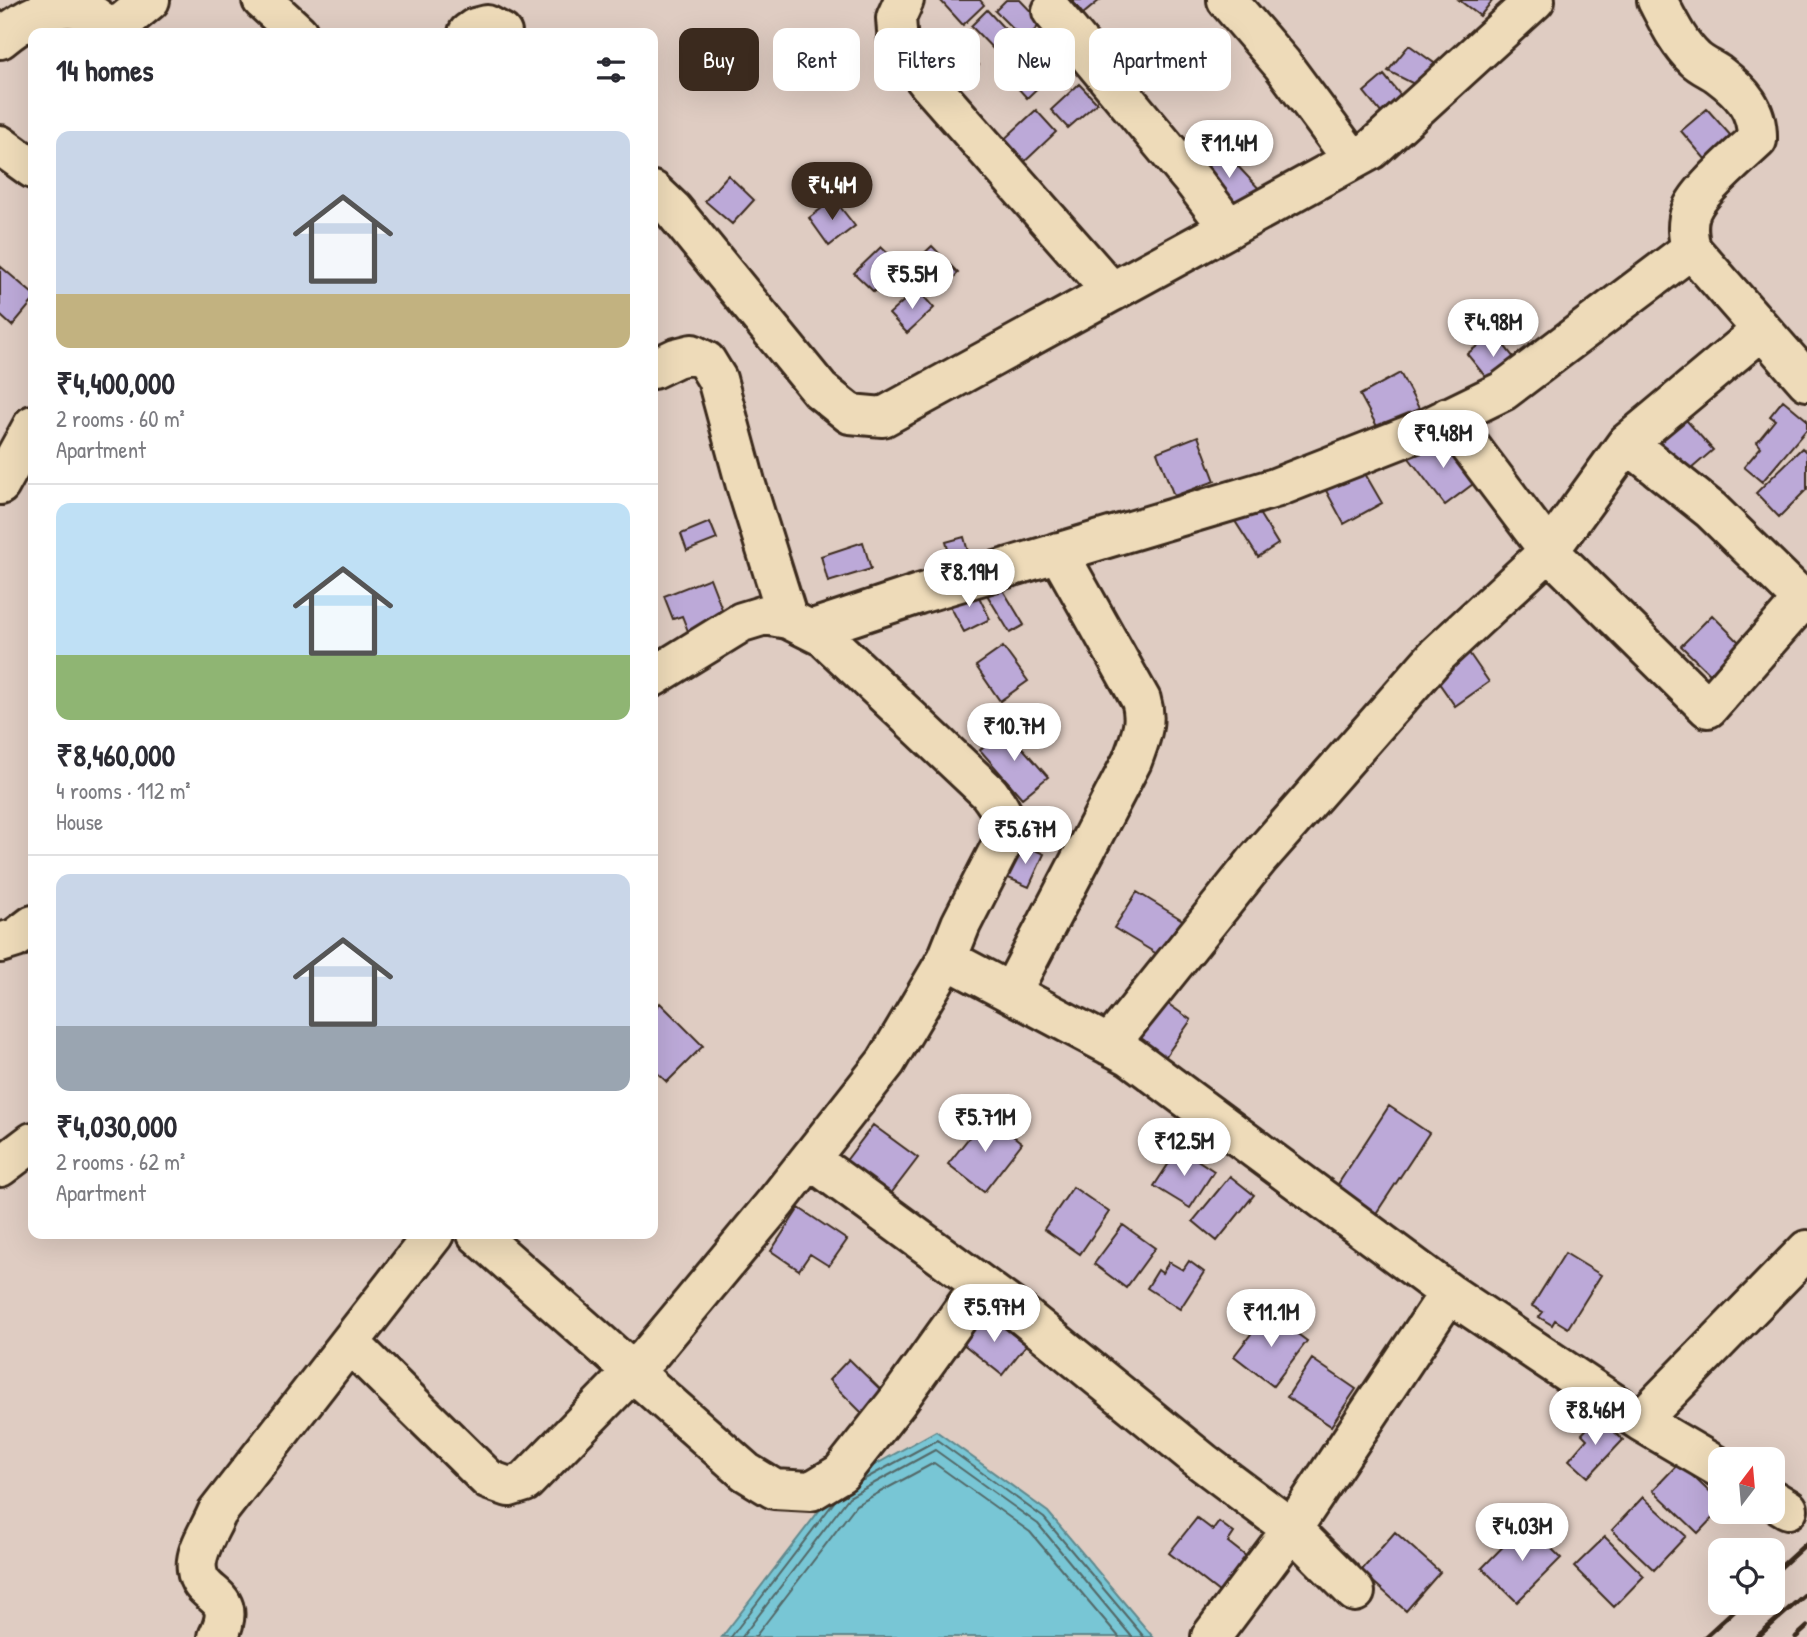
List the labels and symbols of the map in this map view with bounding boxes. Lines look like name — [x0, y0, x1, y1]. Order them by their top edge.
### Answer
pin: ₹11.4M — [1172, 120, 1286, 180]
pin: ₹4.4M — [783, 162, 881, 222]
pin: ₹5.5M — [863, 252, 961, 311]
pin: ₹4.98M — [1436, 300, 1550, 359]
pin: ₹9.48M — [1386, 410, 1500, 470]
pin: ₹8.19M — [912, 550, 1026, 609]
pin: ₹10.7M — [957, 704, 1071, 763]
pin: ₹5.67M — [968, 806, 1082, 866]
pin: ₹5.71M — [928, 1094, 1042, 1154]
pin: ₹12.5M — [1127, 1118, 1241, 1178]
pin: ₹5.97M — [937, 1284, 1051, 1344]
pin: ₹11.1M — [1214, 1290, 1328, 1349]
pin: ₹8.46M — [1538, 1388, 1652, 1447]
north arrow — [1708, 1447, 1785, 1524]
pin: ₹4.03M — [1465, 1504, 1579, 1563]

